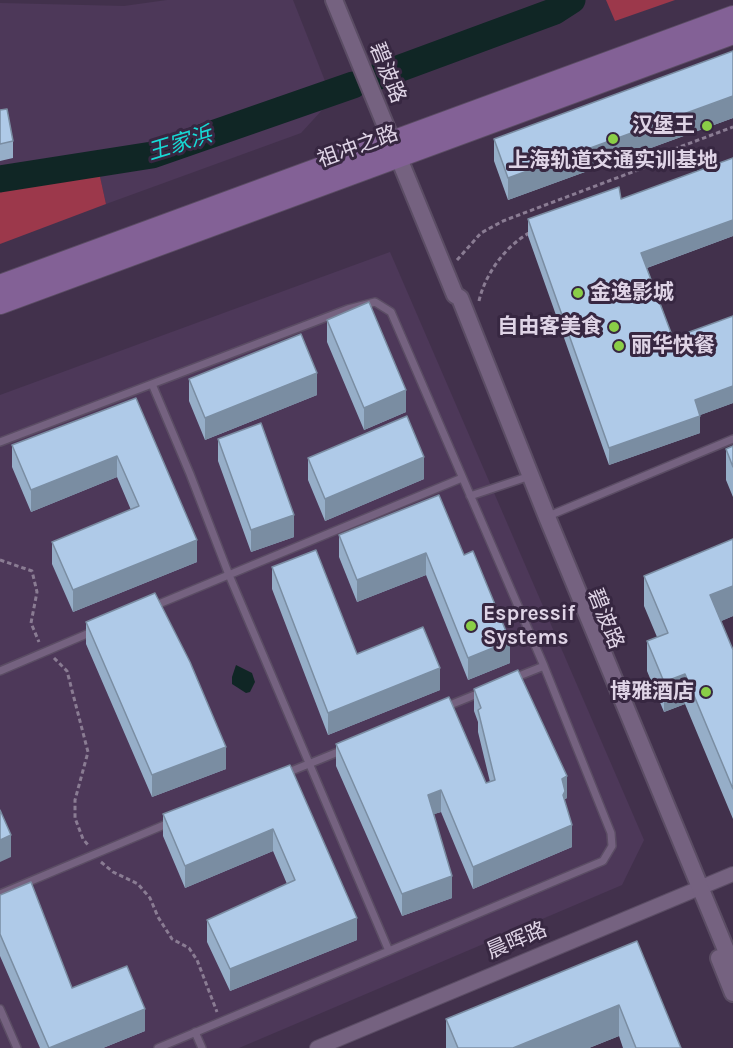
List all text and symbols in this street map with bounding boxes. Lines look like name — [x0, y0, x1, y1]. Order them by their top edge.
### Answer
street label: 碧波路 — [364, 39, 410, 107]
place label: 汉堡王 — [632, 113, 695, 139]
marker: 汉堡王 — [700, 119, 714, 133]
street label: 祖冲之路 — [314, 121, 402, 173]
water label: 王家浜 — [145, 122, 215, 166]
marker: 上海轨道交通实训基地 — [606, 132, 620, 146]
place label: 上海轨道交通实训基地 — [508, 148, 718, 174]
place label: 金逸影城 — [590, 280, 674, 306]
marker: 金逸影城 — [571, 286, 585, 300]
place label: 自由客美食 — [497, 314, 602, 340]
marker: 自由客美食 — [607, 320, 621, 334]
place label: 丽华快餐 — [631, 333, 715, 359]
marker: 丽华快餐 — [612, 339, 626, 353]
street label: 碧波路 — [582, 585, 628, 653]
place label: Espressif Systems — [483, 601, 575, 651]
marker: Espressif Systems — [464, 619, 478, 633]
place label: 博雅酒店 — [610, 679, 694, 705]
marker: 博雅酒店 — [699, 685, 713, 699]
street label: 晨晖路 — [483, 917, 551, 965]

